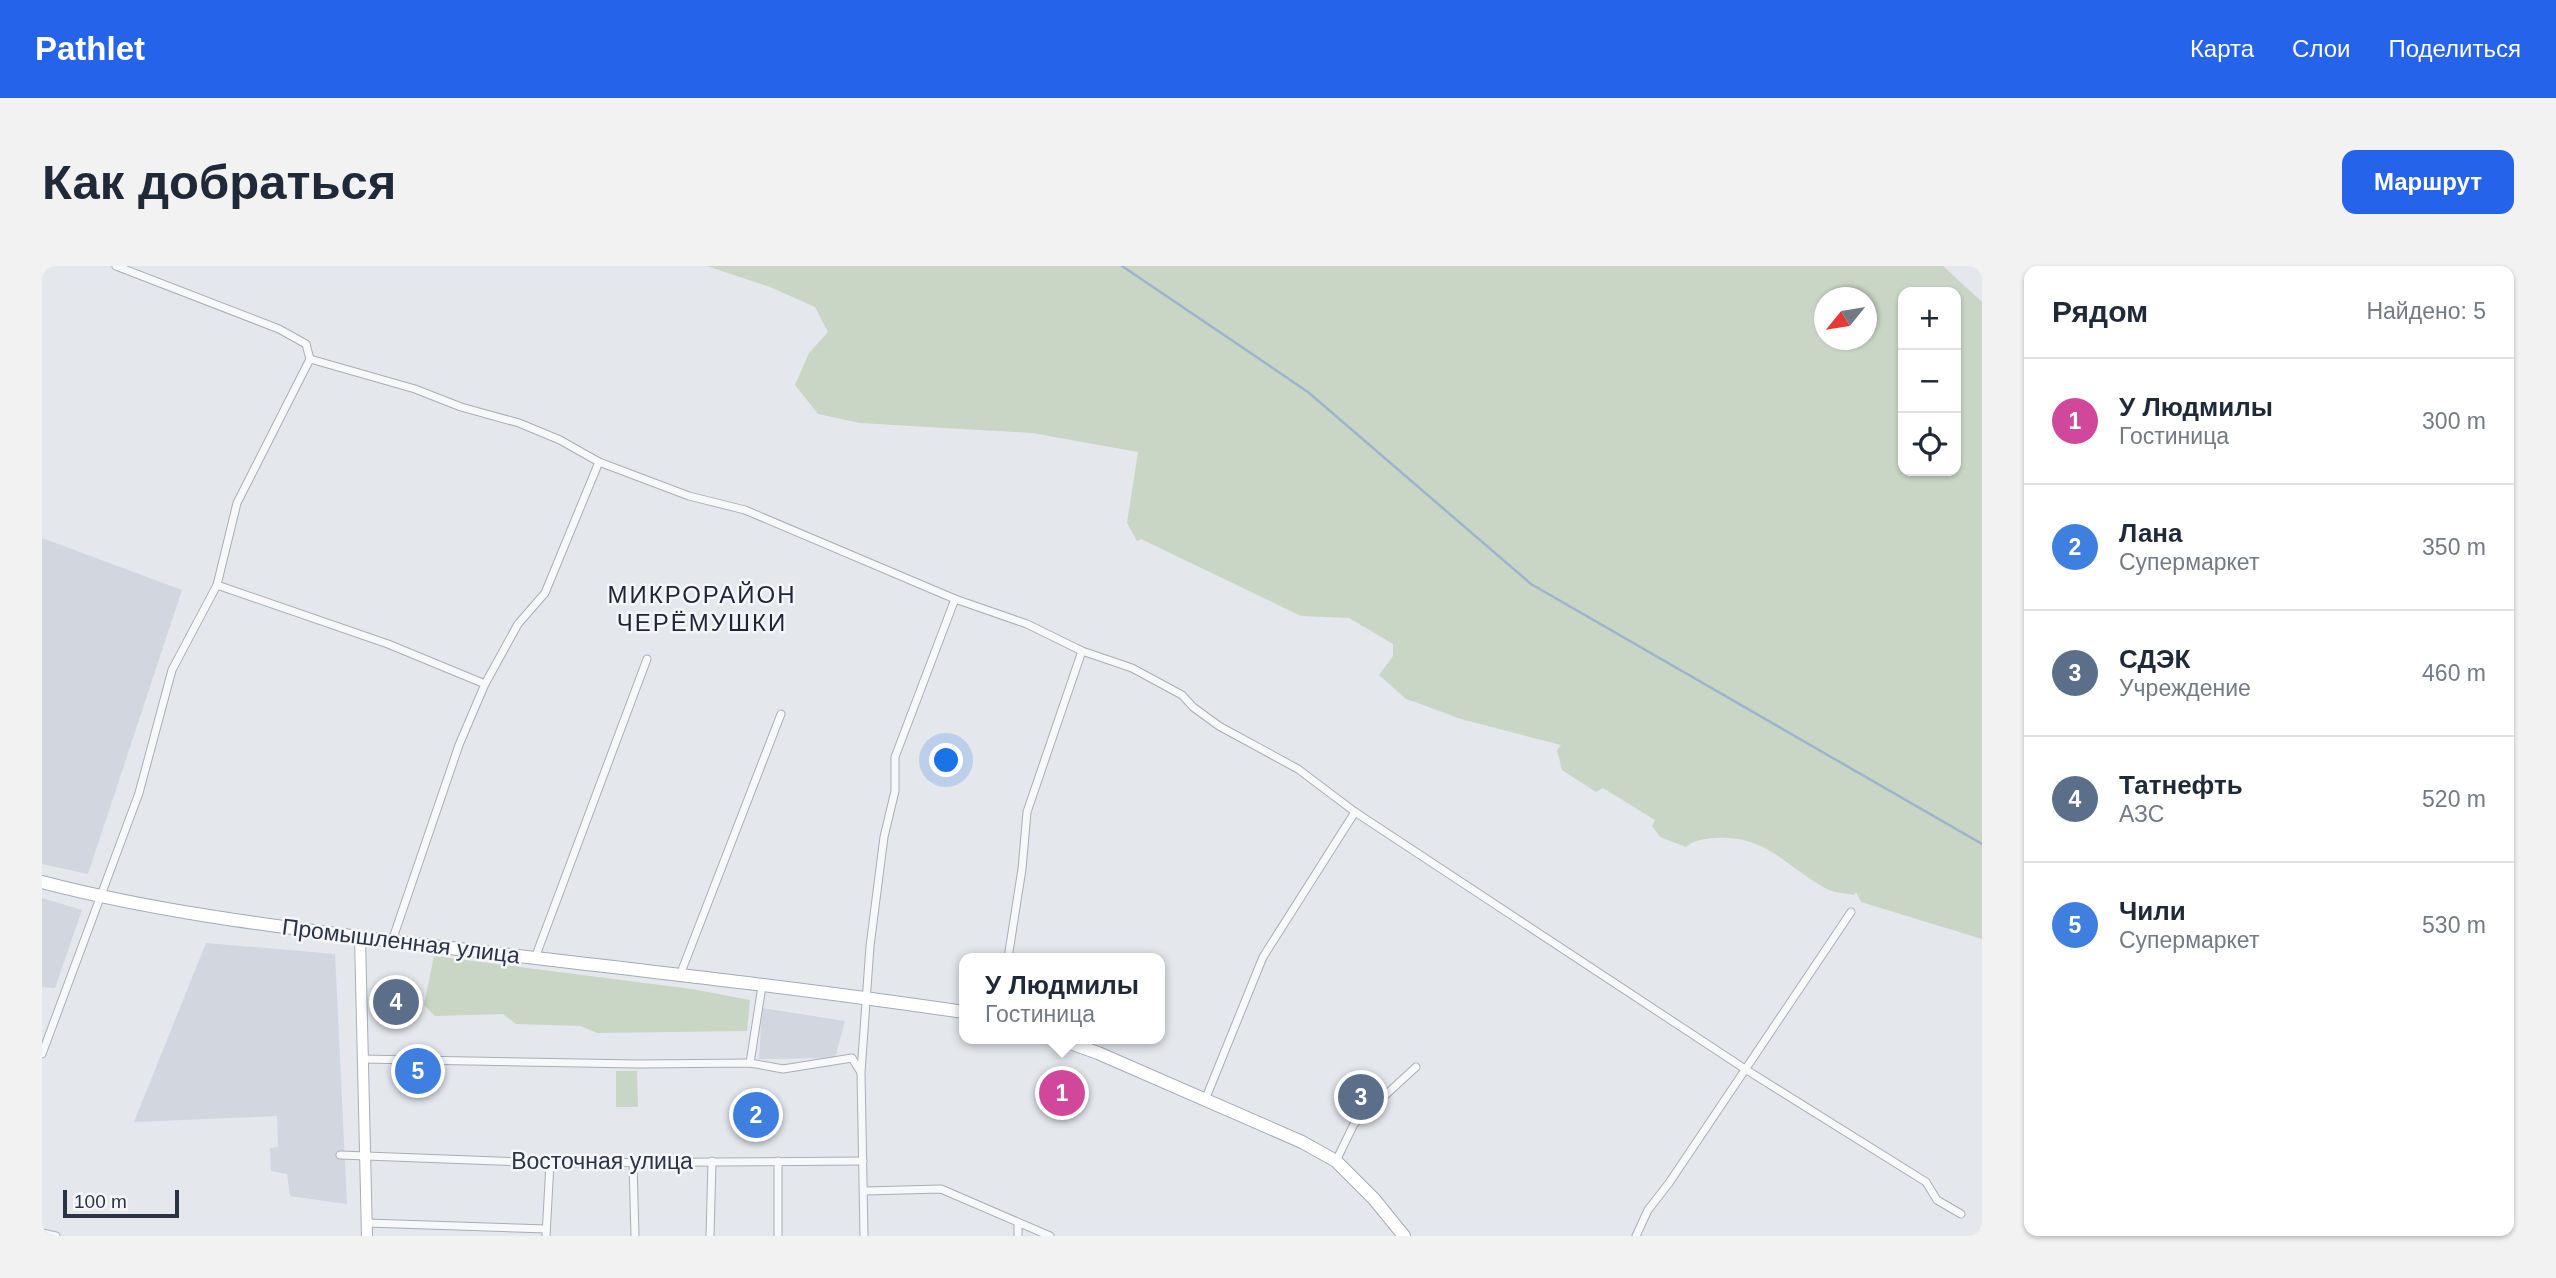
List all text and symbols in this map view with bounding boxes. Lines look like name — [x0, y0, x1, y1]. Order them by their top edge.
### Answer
text: Pathlet — [35, 30, 145, 67]
text: Карта — [2190, 35, 2254, 62]
text: Слои — [2292, 35, 2350, 62]
text: Поделиться — [2388, 35, 2521, 62]
button: Маршрут — [2342, 150, 2514, 214]
text: Как добраться — [42, 155, 396, 209]
north arrow — [1814, 287, 1877, 350]
map controls — [1898, 287, 1961, 476]
button: + — [1898, 287, 1961, 350]
text: Рядом — [2052, 295, 2148, 328]
text: Найдено: 5 — [2366, 298, 2486, 324]
button: − — [1898, 350, 1961, 413]
text: У Людмилы — [2119, 392, 2273, 422]
text: 1 — [2069, 408, 2081, 434]
text: 300 m — [2422, 408, 2486, 434]
button: locate — [1898, 413, 1961, 476]
text: Гостиница — [2119, 423, 2229, 449]
text: Лана — [2119, 518, 2183, 548]
text: 2 — [2069, 534, 2081, 560]
text: 350 m — [2422, 534, 2486, 560]
text: Супермаркет — [2119, 549, 2259, 575]
district label: МИКРОРАЙОН ЧЕРЁМУШКИ — [607, 581, 797, 636]
text: СДЭК — [2119, 644, 2190, 674]
text: 3 — [2069, 660, 2081, 686]
text: 460 m — [2422, 660, 2486, 686]
text: Учреждение — [2119, 675, 2251, 701]
your location — [929, 743, 963, 777]
text: Татнефть — [2119, 770, 2243, 800]
text: 4 — [2069, 786, 2081, 812]
text: 520 m — [2422, 786, 2486, 812]
text: АЗС — [2119, 801, 2164, 827]
text: Чили — [2119, 896, 2186, 926]
text: 5 — [2069, 912, 2081, 938]
text: 530 m — [2422, 912, 2486, 938]
street label: Промышленная улица — [281, 914, 522, 969]
text: Супермаркет — [2119, 927, 2259, 953]
popup — [959, 953, 1165, 1044]
text: У Людмилы — [985, 970, 1139, 1000]
pin: 4 — [373, 976, 419, 1028]
text: Гостиница — [985, 1001, 1095, 1027]
pin: 5 — [395, 1045, 441, 1097]
pin: 1 — [1039, 1067, 1085, 1119]
pin: 3 — [1338, 1071, 1384, 1123]
pin: 2 — [733, 1089, 779, 1141]
street label: Восточная улица — [511, 1148, 693, 1174]
scale bar — [63, 1187, 178, 1219]
text: 100 m — [74, 1191, 127, 1212]

